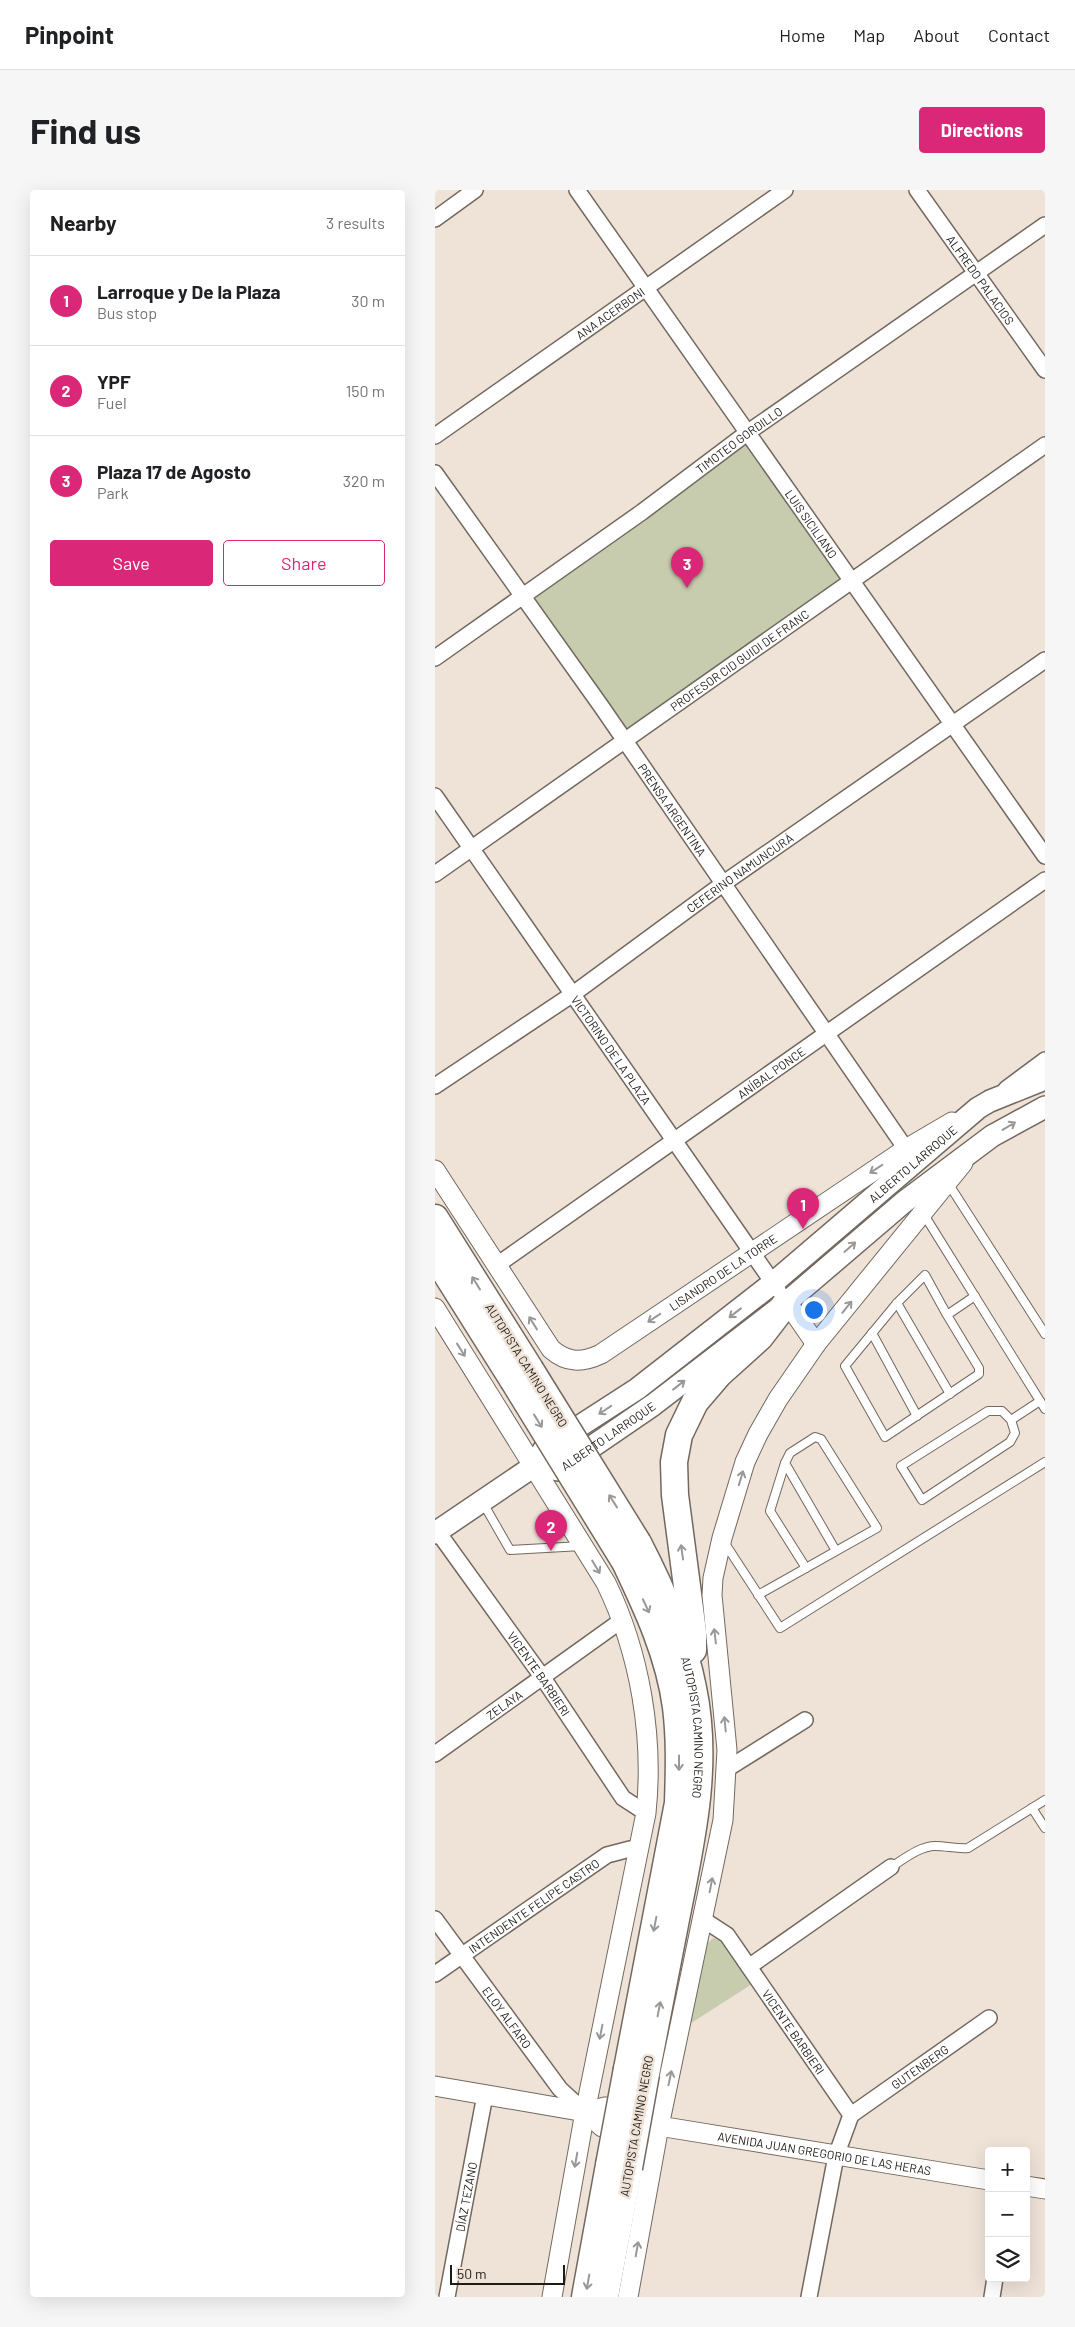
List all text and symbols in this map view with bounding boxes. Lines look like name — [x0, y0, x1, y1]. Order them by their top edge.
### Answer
text: Pinpoint — [25, 20, 114, 49]
text: Home — [779, 24, 825, 46]
text: Map — [853, 24, 885, 46]
text: About — [913, 24, 960, 46]
text: Contact — [988, 24, 1050, 46]
button: Directions — [919, 107, 1045, 153]
text: Find us — [30, 109, 141, 151]
text: Nearby — [50, 210, 116, 235]
text: 3 results — [326, 213, 385, 232]
street label: ALFREDO PALACIOS — [944, 232, 1017, 327]
text: Larroque y De la Plaza — [97, 280, 281, 303]
street label: ANA ACERBONI — [573, 284, 647, 342]
text: 1 — [63, 291, 69, 310]
text: 30 m — [351, 291, 385, 310]
text: Bus stop — [97, 303, 157, 322]
text: YPF — [97, 370, 131, 393]
text: 2 — [62, 381, 70, 400]
text: 150 m — [346, 381, 385, 400]
text: Fuel — [97, 393, 127, 412]
street label: TIMOTEO GORDILLO — [693, 404, 785, 476]
text: Plaza 17 de Agosto — [97, 460, 251, 483]
text: 3 — [62, 471, 70, 490]
text: 320 m — [343, 471, 385, 490]
text: Park — [97, 483, 128, 502]
street label: LUIS SICILIANO — [783, 487, 840, 561]
button: Save — [50, 540, 213, 586]
button: Share — [223, 540, 385, 586]
pin: 3 — [671, 547, 703, 588]
street label: PROFESOR CID GUIDI DE FRANC — [667, 606, 811, 714]
street label: PRENSA ARGENTINA — [636, 761, 709, 859]
street label: CEFERINO NAMUNCURÁ — [684, 830, 796, 915]
street label: VICTORINO DE LA PLAZA — [569, 993, 654, 1107]
street label: ANÍBAL PONCE — [735, 1044, 808, 1101]
one-way arrow — [1002, 1120, 1016, 1130]
street label: ALBERTO LARROQUE — [866, 1122, 959, 1205]
one-way arrow — [869, 1164, 883, 1174]
pin: 1 — [787, 1188, 819, 1229]
street label: LISANDRO DE LA TORRE — [666, 1231, 779, 1313]
one-way arrow — [844, 1242, 857, 1253]
one-way arrow — [471, 1276, 481, 1290]
your location — [801, 1297, 827, 1323]
one-way arrow — [841, 1300, 852, 1313]
street label: AUTOPISTA CAMINO NEGRO — [483, 1301, 571, 1429]
one-way arrow — [729, 1307, 742, 1318]
one-way arrow — [647, 1313, 661, 1323]
one-way arrow — [528, 1317, 538, 1331]
one-way arrow — [456, 1342, 466, 1356]
one-way arrow — [672, 1380, 685, 1391]
street label: ALBERTO LARROQUE — [558, 1399, 658, 1473]
one-way arrow — [598, 1405, 612, 1415]
one-way arrow — [534, 1414, 544, 1428]
one-way arrow — [736, 1470, 746, 1486]
one-way arrow — [607, 1495, 617, 1509]
pin: 2 — [535, 1510, 567, 1551]
one-way arrow — [677, 1545, 687, 1561]
one-way arrow — [592, 1559, 602, 1573]
one-way arrow — [641, 1598, 651, 1613]
one-way arrow — [710, 1628, 720, 1644]
street label: VICENTE BARBIERI — [505, 1629, 573, 1718]
street label: AUTOPISTA CAMINO NEGRO — [679, 1655, 706, 1799]
street label: ZELAYA — [483, 1687, 525, 1722]
one-way arrow — [720, 1716, 730, 1732]
one-way arrow — [674, 1755, 684, 1771]
street label: INTENDENTE FELIPE CASTRO — [466, 1856, 602, 1956]
one-way arrow — [706, 1878, 716, 1894]
one-way arrow — [649, 1915, 659, 1931]
street label: ELOY ALFARO — [480, 1984, 535, 2051]
street label: VICENTE BARBIERI — [760, 1987, 828, 2077]
one-way arrow — [654, 2001, 664, 2017]
one-way arrow — [596, 2023, 605, 2039]
street label: GUTENBERG — [888, 2042, 951, 2092]
street label: AUTOPISTA CAMINO NEGRO — [617, 2054, 655, 2198]
one-way arrow — [665, 2071, 675, 2087]
street label: AVENIDA JUAN GREGORIO DE LAS HERAS — [717, 2129, 932, 2177]
map controls — [985, 2147, 1030, 2282]
button: + — [985, 2147, 1030, 2192]
one-way arrow — [571, 2152, 581, 2168]
street label: DÍAZ TEZANO — [452, 2161, 479, 2233]
button: − — [985, 2192, 1030, 2237]
button: layers — [985, 2237, 1030, 2282]
one-way arrow — [632, 2241, 642, 2257]
scale bar — [450, 2262, 565, 2285]
text: 50 m — [457, 2265, 486, 2282]
one-way arrow — [582, 2273, 592, 2289]

